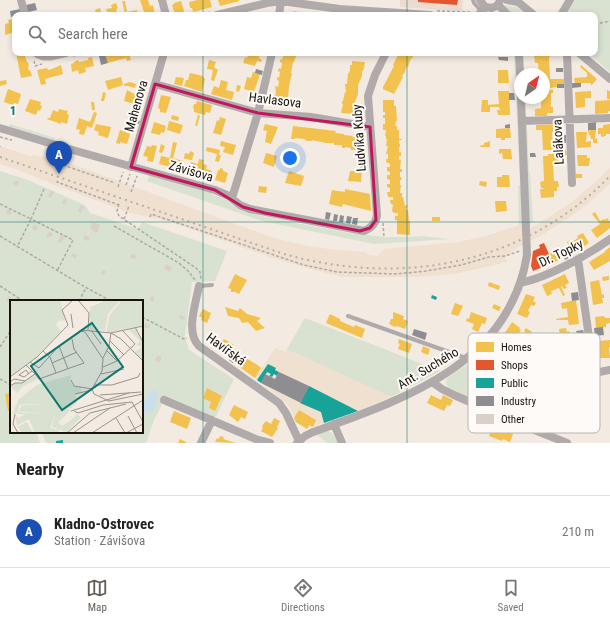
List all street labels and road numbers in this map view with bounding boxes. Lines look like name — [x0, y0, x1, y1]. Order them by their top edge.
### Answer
street label: Mahenova — [122, 79, 150, 133]
street label: Havlasova — [248, 89, 302, 111]
street label: Ludvíka Kuby — [349, 103, 369, 172]
street label: Lalákova — [549, 119, 567, 165]
street label: Závišova — [167, 158, 215, 184]
street label: Dr. Topky — [537, 236, 586, 270]
street label: Havířská — [203, 330, 249, 368]
street label: Ant. Suchého — [395, 344, 461, 392]

